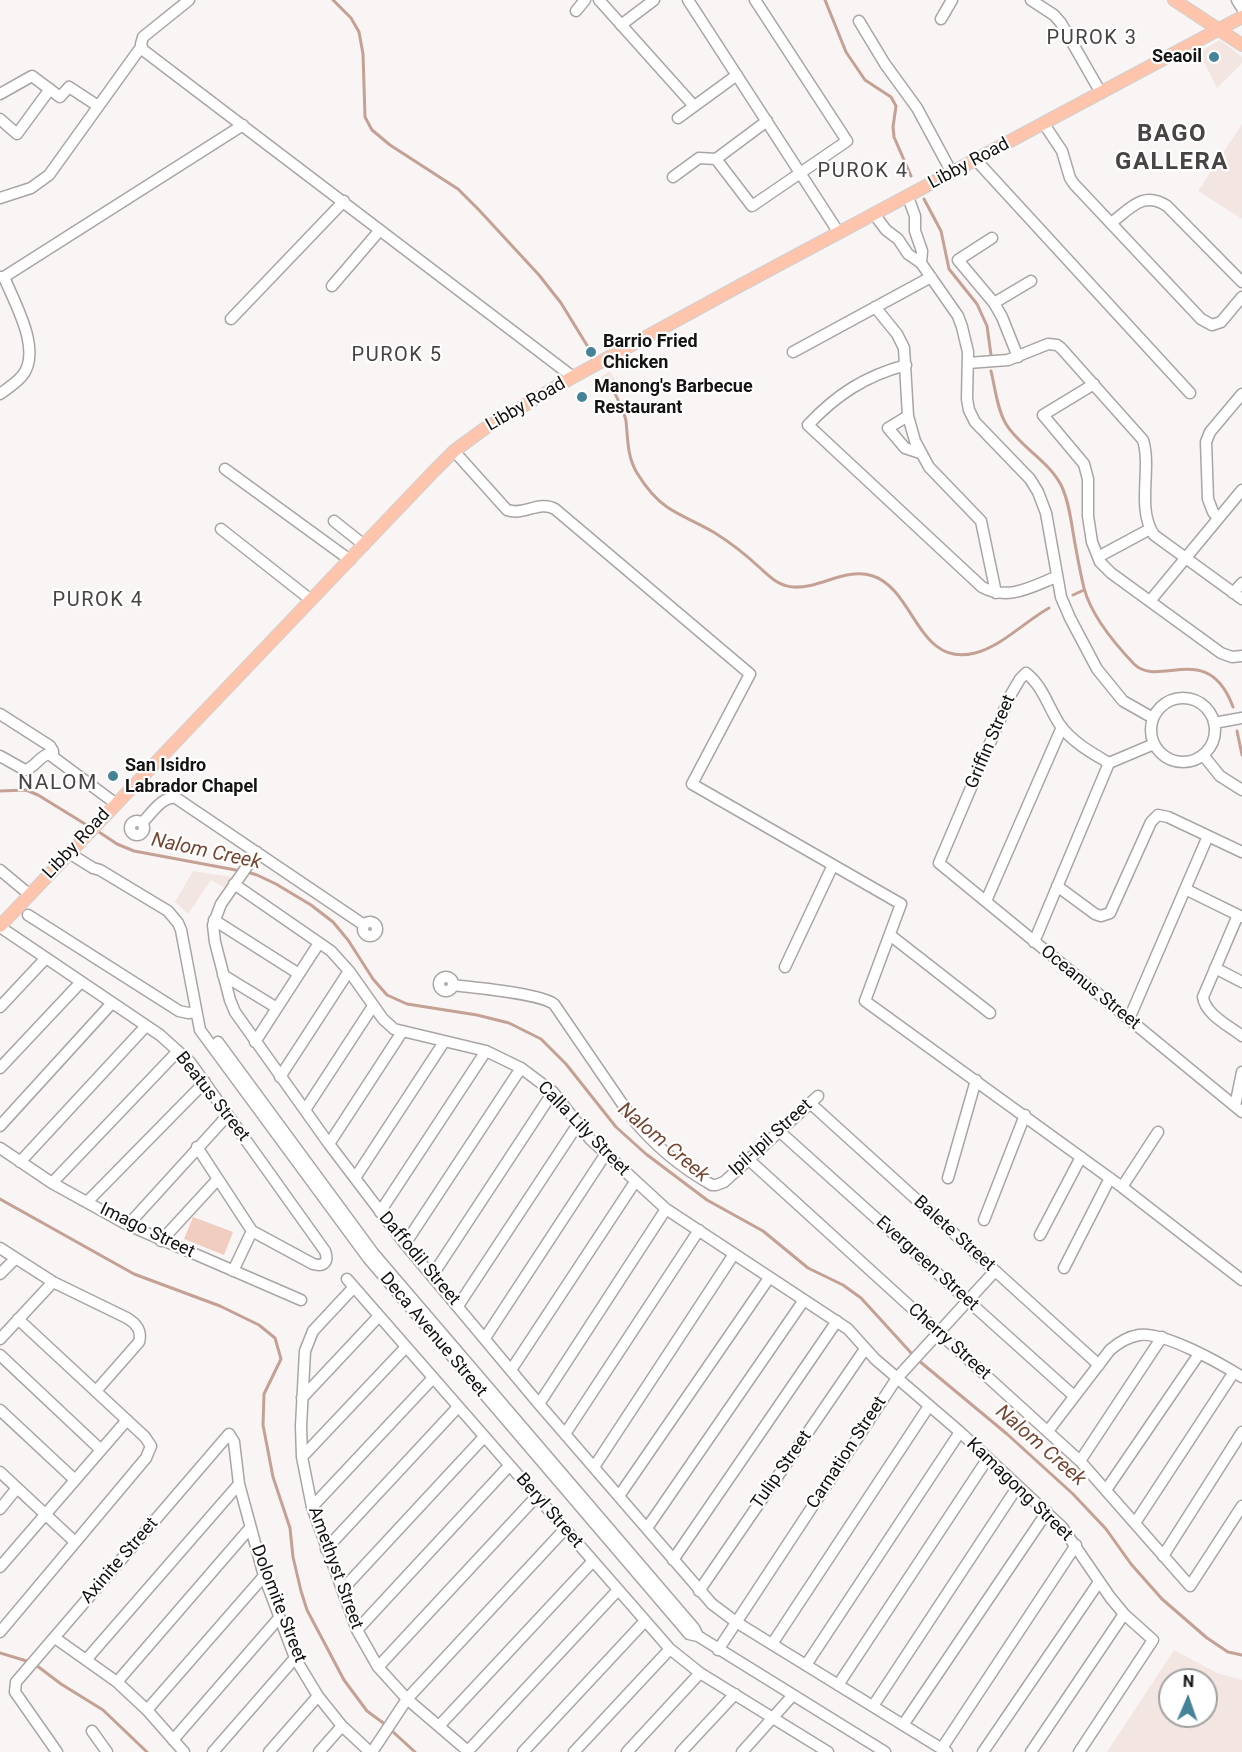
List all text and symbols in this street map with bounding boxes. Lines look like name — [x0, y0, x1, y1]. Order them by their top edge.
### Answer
district label: PUROK 3 — [1047, 27, 1137, 51]
place label: Seaoil — [1152, 46, 1202, 68]
marker: Seaoil — [1207, 50, 1221, 64]
district label: BAGO GALLERA — [1115, 121, 1229, 177]
street label: Libby Road — [925, 134, 1013, 194]
district label: PUROK 4 — [818, 160, 908, 184]
place label: Barrio Fried Chicken — [603, 331, 698, 374]
district label: PUROK 5 — [352, 344, 442, 368]
marker: Barrio Fried Chicken — [584, 345, 598, 359]
street label: Libby Road — [482, 374, 570, 436]
place label: Manong's Barbecue Restaurant — [594, 376, 753, 418]
marker: Manong's Barbecue Restaurant — [575, 390, 589, 404]
district label: PUROK 4 — [53, 589, 143, 613]
street label: Griffin Street — [962, 692, 1020, 792]
place label: San Isidro Labrador Chapel — [125, 755, 258, 798]
marker: San Isidro Labrador Chapel — [106, 769, 120, 783]
district label: NALOM — [18, 771, 98, 797]
street label: Libby Road — [39, 804, 115, 884]
water label: Nalom Creek — [149, 829, 263, 875]
street label: Oceanus Street — [1036, 941, 1144, 1035]
street label: Beatus Street — [170, 1048, 254, 1146]
street label: Calla Lily Street — [532, 1077, 634, 1181]
street label: Ipil-Ipil Street — [725, 1095, 817, 1181]
water label: Nalom Creek — [613, 1098, 713, 1188]
street label: Balete Street — [909, 1192, 999, 1276]
street label: Imago Street — [96, 1199, 198, 1263]
street label: Daffodil Street — [374, 1208, 464, 1310]
street label: Evergreen Street — [871, 1212, 983, 1316]
street label: Deca Avenue Street — [375, 1268, 491, 1402]
street label: Cherry Street — [903, 1299, 995, 1385]
street label: Carnation Street — [803, 1393, 891, 1513]
water label: Nalom Creek — [990, 1400, 1090, 1492]
street label: Tulip Street — [747, 1427, 817, 1513]
street label: Kamagong Street — [961, 1434, 1077, 1546]
street label: Beryl Street — [511, 1469, 587, 1553]
street label: Amethyst Street — [303, 1504, 367, 1632]
street label: Axinite Street — [77, 1514, 163, 1608]
street label: Dolomite Street — [246, 1542, 310, 1666]
north arrow — [1158, 1668, 1218, 1728]
text: N — [1183, 1672, 1195, 1691]

